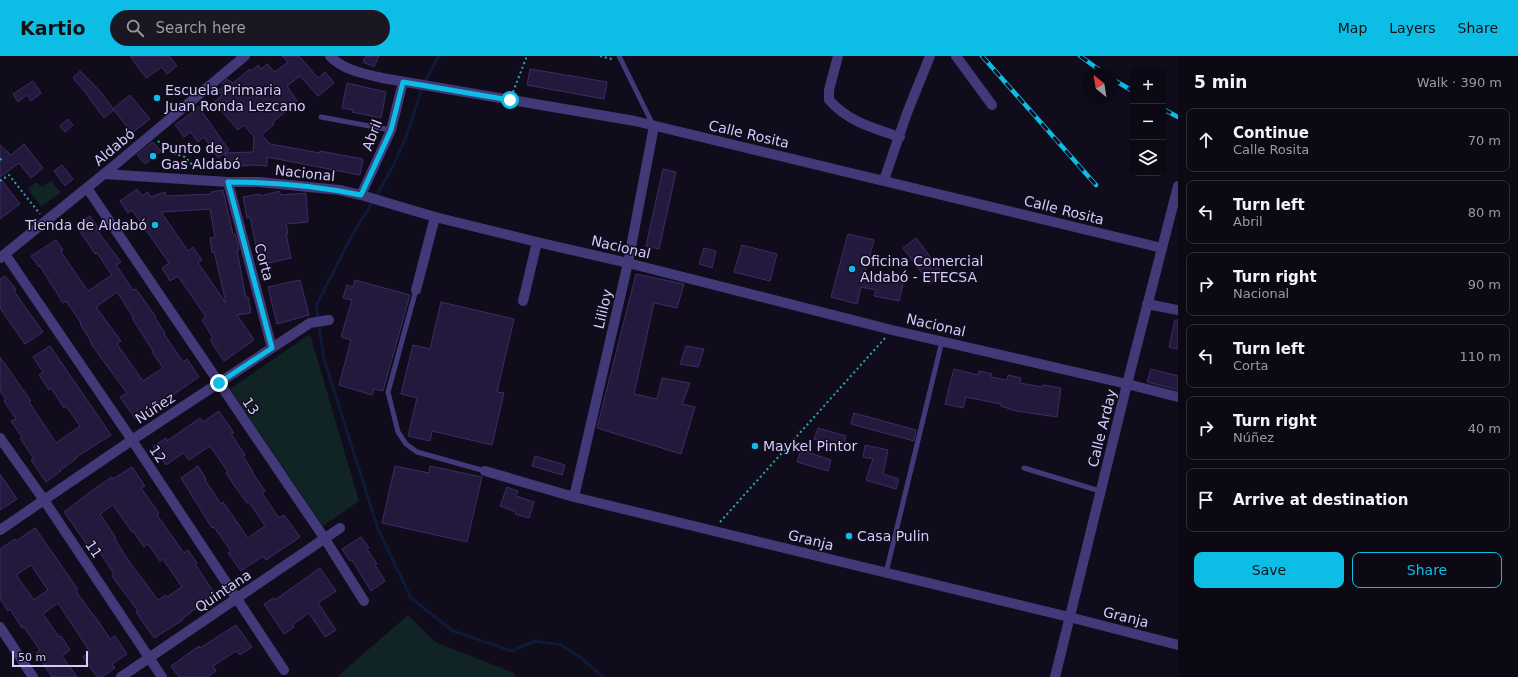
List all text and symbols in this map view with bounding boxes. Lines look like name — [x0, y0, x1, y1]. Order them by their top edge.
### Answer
search box — [110, 10, 390, 46]
text: Kartio — [20, 17, 86, 39]
icon: search — [124, 17, 146, 39]
text: Search here — [156, 19, 246, 37]
text: Map — [1338, 20, 1367, 36]
text: Layers — [1389, 20, 1436, 36]
text: Share — [1458, 20, 1498, 36]
north arrow — [1082, 68, 1118, 104]
map controls — [1130, 68, 1166, 176]
button: + — [1130, 68, 1166, 104]
text: 5 min — [1194, 72, 1247, 92]
text: Walk · 390 m — [1417, 75, 1502, 90]
place label: Escuela Primaria Juan Ronda Lezcano — [164, 82, 306, 114]
route start — [501, 91, 519, 109]
marker: Escuela Primaria Juan Ronda Lezcano — [152, 93, 162, 103]
button: − — [1130, 104, 1166, 140]
street label: Abril — [359, 117, 385, 153]
street label: Calle Rosita — [707, 117, 791, 151]
text: Continue — [1233, 124, 1309, 142]
street label: Aldabó — [90, 125, 138, 169]
icon: ahead — [1195, 129, 1217, 151]
text: 70 m — [1468, 133, 1501, 148]
place label: Punto de Gas Aldabó — [161, 140, 241, 172]
button: layers — [1130, 140, 1166, 176]
text: Calle Rosita — [1233, 142, 1309, 157]
marker: Punto de Gas Aldabó — [148, 151, 158, 161]
street label: Nacional — [274, 162, 336, 184]
street label: Calle Rosita — [1022, 192, 1106, 228]
text: Turn left — [1233, 196, 1305, 214]
icon: left — [1195, 201, 1217, 223]
text: 80 m — [1468, 205, 1501, 220]
text: Abril — [1233, 214, 1263, 229]
place label: Tienda de Aldabó — [24, 217, 147, 233]
marker: Tienda de Aldabó — [150, 220, 160, 230]
street label: Nacional — [590, 232, 652, 262]
street label: Corta — [251, 241, 277, 283]
place label: Oficina Comercial Aldabó - ETECSA — [860, 253, 983, 285]
marker: Oficina Comercial Aldabó - ETECSA — [847, 264, 857, 274]
text: Turn right — [1233, 268, 1317, 286]
icon: right — [1195, 273, 1217, 295]
text: 90 m — [1468, 277, 1501, 292]
text: Nacional — [1233, 286, 1289, 301]
street label: Lililoy — [591, 288, 615, 330]
street label: Nacional — [905, 310, 967, 340]
text: Turn left — [1233, 340, 1305, 358]
icon: left — [1195, 345, 1217, 367]
text: 110 m — [1459, 349, 1501, 364]
text: Corta — [1233, 358, 1268, 373]
route end — [210, 374, 228, 392]
street label: Calle Arday — [1085, 387, 1119, 469]
street label: Núñez — [132, 389, 178, 427]
street label: 13 — [239, 394, 263, 418]
text: Turn right — [1233, 412, 1317, 430]
icon: right — [1195, 417, 1217, 439]
text: 40 m — [1468, 421, 1501, 436]
text: Núñez — [1233, 430, 1274, 445]
place label: Maykel Pintor — [763, 438, 857, 454]
marker: Maykel Pintor — [750, 441, 760, 451]
street label: 12 — [146, 442, 170, 466]
icon: arrive — [1195, 489, 1217, 511]
text: Arrive at destination — [1233, 491, 1408, 509]
street label: Granja — [786, 527, 836, 553]
place label: Casa Pulin — [857, 528, 929, 544]
marker: Casa Pulin — [844, 531, 854, 541]
street label: 11 — [82, 537, 106, 561]
button: Save — [1194, 552, 1344, 588]
button: Share — [1352, 552, 1502, 588]
street label: Quintana — [192, 566, 254, 616]
street label: Granja — [1101, 604, 1151, 630]
scale bar — [12, 649, 88, 668]
text: 50 m — [18, 651, 46, 664]

